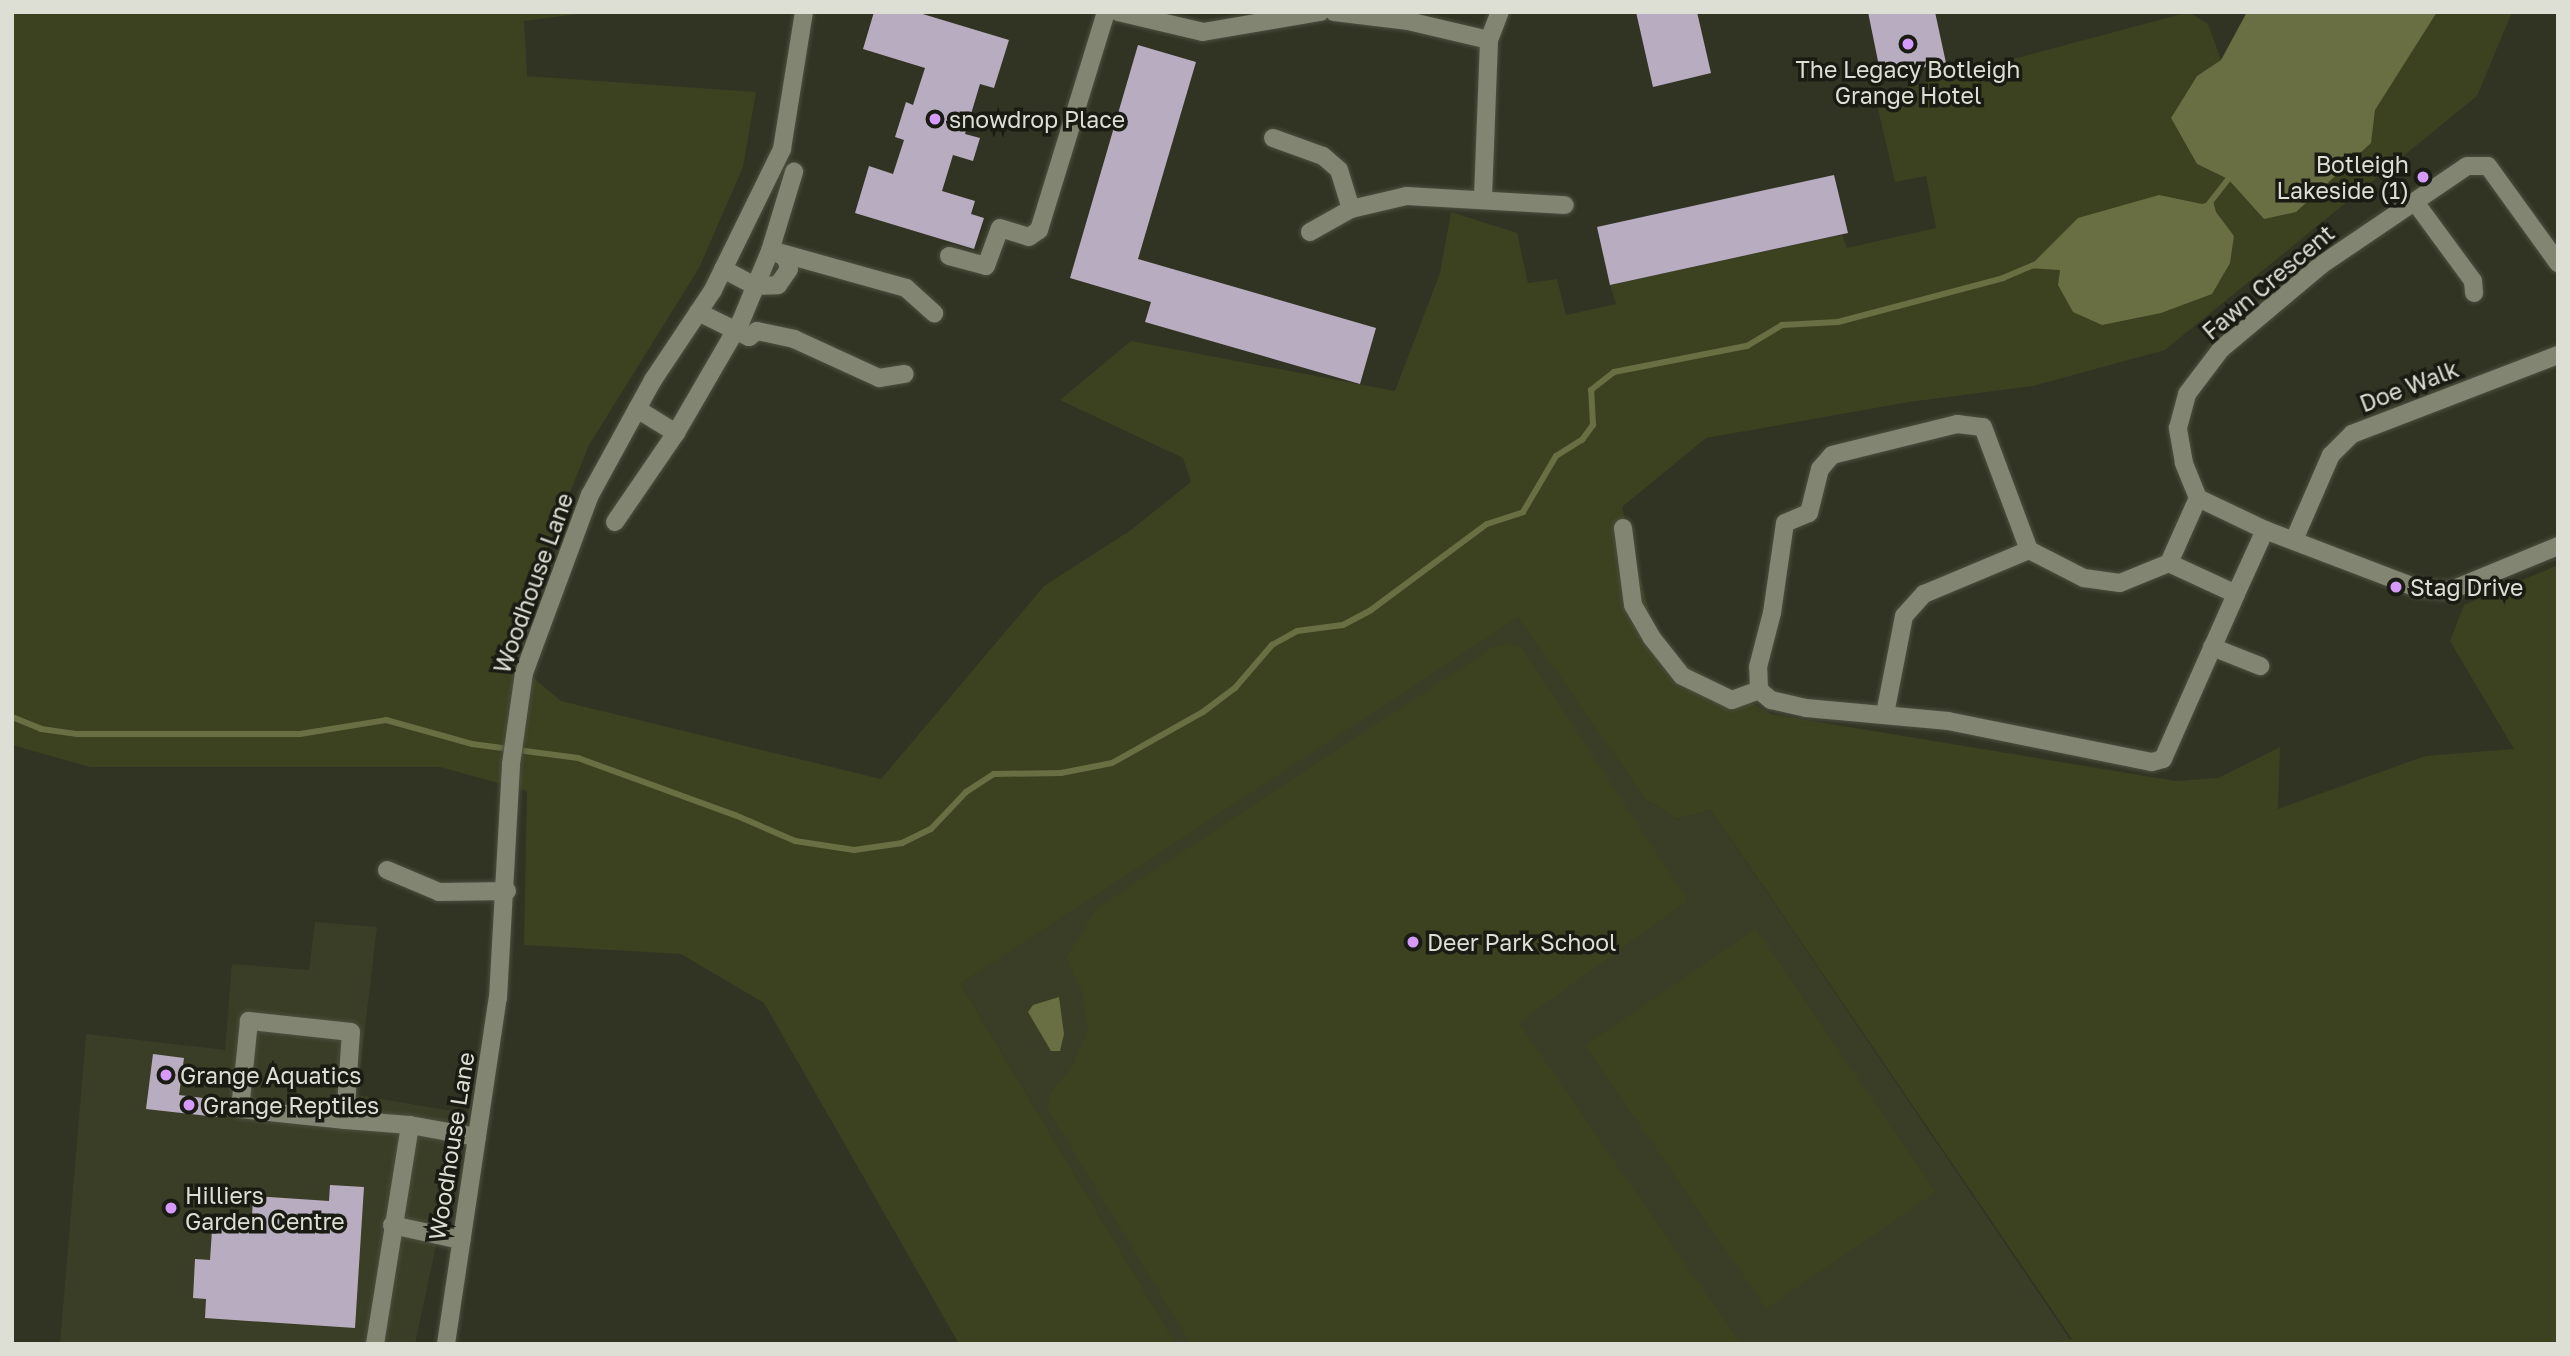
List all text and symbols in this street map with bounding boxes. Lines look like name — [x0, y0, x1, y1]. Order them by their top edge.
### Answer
marker: The Legacy Botleigh Grange Hotel — [1900, 36, 1916, 52]
place label: The Legacy Botleigh Grange Hotel — [1796, 55, 2020, 109]
place label: snowdrop Place — [949, 105, 1125, 133]
marker: snowdrop Place — [927, 111, 943, 127]
place label: Botleigh Lakeside (1) — [2277, 150, 2409, 204]
marker: Botleigh Lakeside (1) — [2415, 169, 2431, 185]
street label: Fawn Crescent — [2197, 219, 2339, 345]
street label: Doe Walk — [2356, 355, 2462, 417]
street label: Woodhouse Lane — [488, 489, 578, 677]
place label: Stag Drive — [2410, 573, 2523, 601]
marker: Stag Drive — [2388, 579, 2404, 595]
place label: Deer Park School — [1427, 928, 1616, 956]
marker: Deer Park School — [1405, 934, 1421, 950]
street label: Woodhouse Lane — [423, 1050, 479, 1242]
place label: Grange Aquatics — [180, 1061, 361, 1089]
marker: Grange Aquatics — [158, 1067, 174, 1083]
place label: Grange Reptiles — [203, 1091, 379, 1119]
marker: Grange Reptiles — [181, 1097, 197, 1113]
place label: Hilliers Garden Centre — [185, 1181, 345, 1235]
marker: Hilliers Garden Centre — [163, 1200, 179, 1216]

